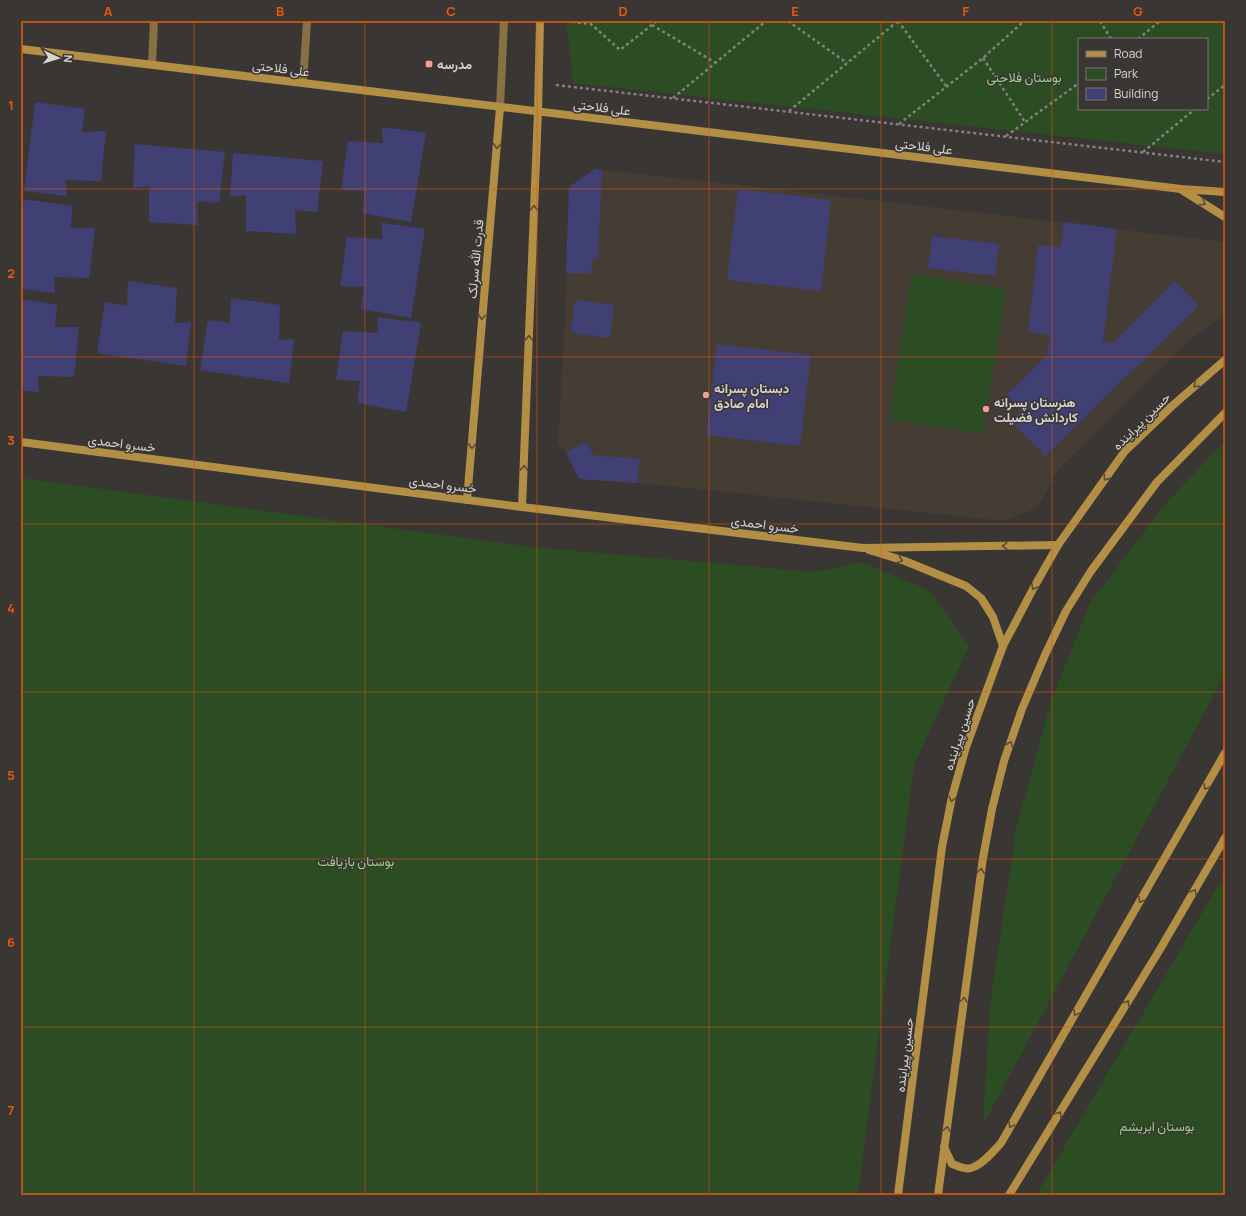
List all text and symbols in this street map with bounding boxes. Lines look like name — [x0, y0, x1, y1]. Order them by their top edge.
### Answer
text: A — [104, 2, 113, 20]
text: B — [276, 2, 284, 20]
text: C — [446, 2, 456, 20]
text: D — [618, 2, 628, 20]
text: E — [791, 2, 799, 20]
text: F — [963, 2, 970, 20]
text: G — [1133, 2, 1143, 20]
north arrow — [38, 38, 78, 78]
legend — [1078, 38, 1208, 110]
text: Road — [1114, 45, 1142, 62]
text: N — [61, 54, 76, 63]
place label: مدرسه — [437, 55, 472, 73]
street label: علی فلاحتی — [251, 56, 311, 80]
marker: مدرسه — [424, 59, 434, 69]
text: Park — [1114, 65, 1139, 82]
park label: بوستان فلاحتی — [986, 68, 1062, 86]
text: Building — [1114, 85, 1158, 102]
street label: علی فلاحتی — [572, 95, 632, 119]
text: 1 — [8, 96, 14, 114]
street label: علی فلاحتی — [894, 134, 954, 158]
one-way arrow — [492, 142, 501, 149]
one-way arrow — [1199, 198, 1206, 206]
one-way arrow — [530, 205, 538, 211]
street label: قدرت الله سرلک — [463, 219, 487, 299]
text: 2 — [7, 264, 15, 282]
one-way arrow — [478, 314, 487, 320]
one-way arrow — [524, 335, 533, 341]
place label: دبستان پسرانه امام صادق — [714, 379, 789, 412]
one-way arrow — [1193, 381, 1200, 388]
street label: حسین پیراینده — [1108, 388, 1175, 455]
marker: دبستان پسرانه امام صادق — [701, 390, 711, 400]
place label: هنرستان پسرانه کاردانش فضیلت — [994, 393, 1078, 426]
marker: هنرستان پسرانه کاردانش فضیلت — [981, 404, 991, 414]
street label: خسرو احمدی — [87, 430, 157, 456]
text: 3 — [7, 431, 15, 449]
one-way arrow — [467, 443, 476, 450]
one-way arrow — [519, 465, 528, 471]
street label: خسرو احمدی — [408, 471, 478, 497]
one-way arrow — [1104, 474, 1111, 481]
street label: خسرو احمدی — [730, 511, 800, 537]
one-way arrow — [1002, 542, 1008, 550]
one-way arrow — [896, 555, 903, 563]
one-way arrow — [1031, 583, 1039, 590]
text: 4 — [7, 599, 15, 617]
street label: حسین پیراینده — [939, 695, 980, 773]
one-way arrow — [1005, 741, 1014, 748]
text: 5 — [7, 766, 15, 784]
one-way arrow — [1203, 783, 1210, 790]
one-way arrow — [949, 795, 957, 802]
park label: بوستان بازیافت — [318, 852, 395, 870]
one-way arrow — [976, 868, 985, 874]
one-way arrow — [1189, 889, 1196, 896]
one-way arrow — [1138, 896, 1145, 903]
text: 6 — [7, 933, 15, 951]
one-way arrow — [959, 997, 968, 1003]
one-way arrow — [1122, 1001, 1129, 1008]
one-way arrow — [1074, 1008, 1081, 1016]
street label: حسین پیراینده — [890, 1016, 919, 1093]
text: 7 — [8, 1101, 15, 1119]
one-way arrow — [1054, 1111, 1061, 1118]
park label: بوستان ابریشم — [1120, 1117, 1195, 1135]
one-way arrow — [1009, 1121, 1016, 1128]
one-way arrow — [942, 1125, 951, 1132]

